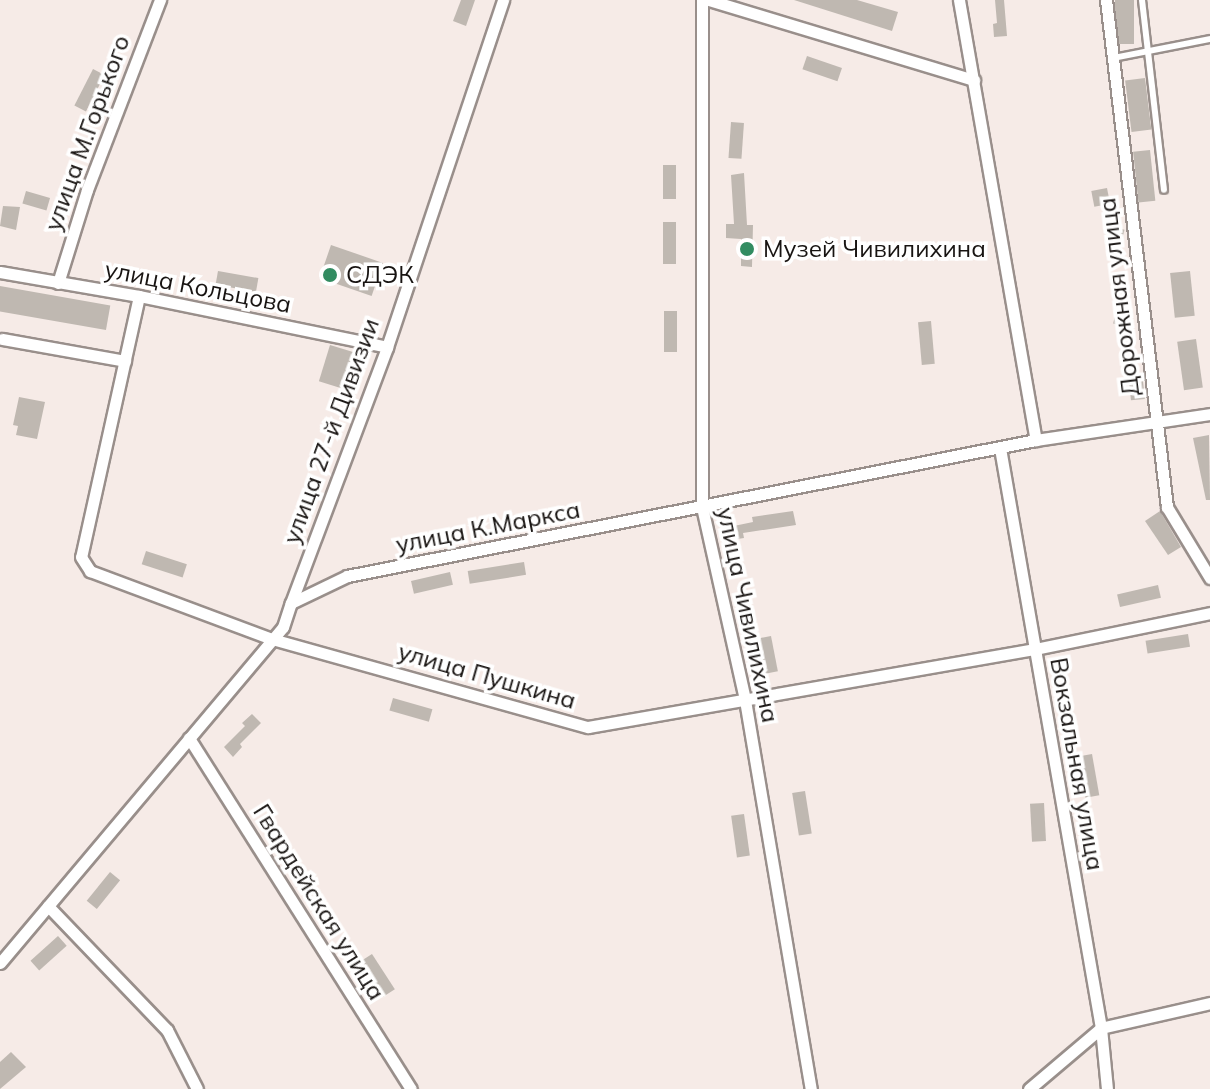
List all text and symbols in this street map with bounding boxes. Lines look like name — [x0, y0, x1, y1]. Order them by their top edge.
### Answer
street label: улица М.Горького — [38, 31, 136, 235]
street label: Дорожная улица — [1093, 196, 1145, 398]
place label: Музей Чивилихина — [763, 235, 986, 263]
marker: Музей Чивилихина — [738, 240, 756, 258]
street label: улица Кольцова — [102, 255, 294, 319]
place label: СДЭК — [346, 261, 414, 289]
marker: СДЭК — [321, 266, 339, 284]
street label: улица 27-й Дивизии — [277, 314, 385, 548]
street label: улица К.Маркса — [393, 495, 583, 559]
street label: улица Чивилихина — [711, 505, 785, 725]
street label: улица Пушкина — [395, 637, 579, 715]
street label: Вокзальная улица — [1044, 655, 1110, 873]
street label: Гвардейская улица — [247, 799, 391, 1005]

